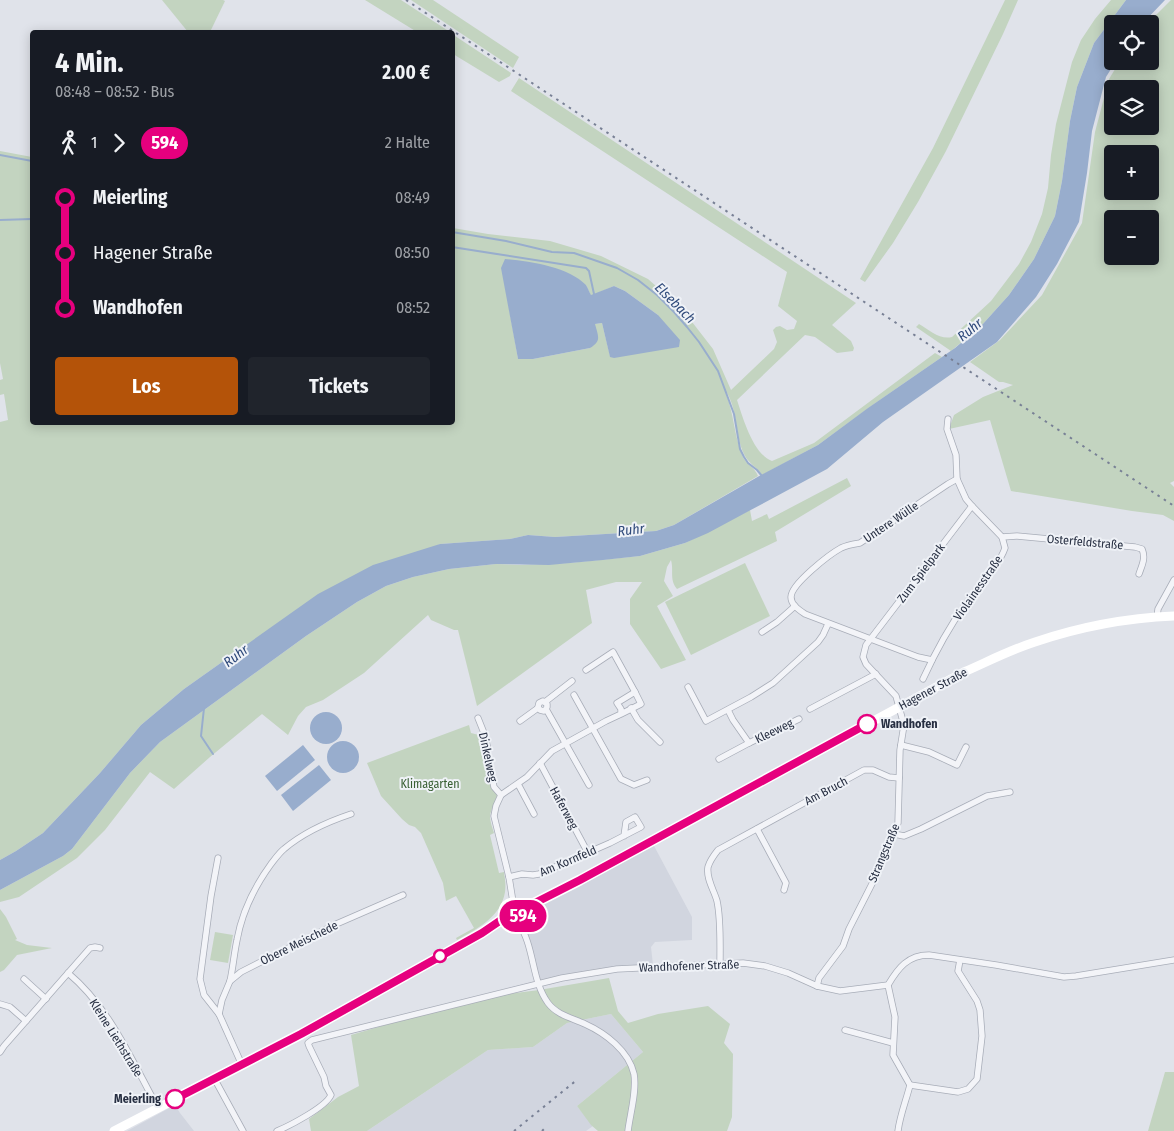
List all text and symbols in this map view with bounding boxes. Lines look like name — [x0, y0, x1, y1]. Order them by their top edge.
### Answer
map controls — [1104, 15, 1159, 265]
button: locate — [1104, 15, 1159, 70]
text: 4 Min. — [55, 46, 124, 79]
text: 2.00 € — [382, 61, 430, 84]
button: layers — [1104, 80, 1159, 135]
text: 08:48 – 08:52 · Bus — [55, 82, 174, 101]
icon: walk — [55, 129, 83, 157]
icon: forward — [105, 129, 133, 157]
text: 594 — [151, 132, 178, 154]
text: 1 — [91, 133, 97, 152]
text: 2 Halte — [385, 133, 430, 152]
button: + — [1104, 145, 1159, 200]
text: Meierling — [93, 186, 167, 209]
text: 08:49 — [395, 188, 430, 207]
button: − — [1104, 210, 1159, 265]
text: Hagener Straße — [93, 241, 213, 264]
text: 08:50 — [395, 243, 430, 262]
water label: Elsebach — [651, 279, 699, 327]
text: Wandhofen — [93, 296, 183, 319]
text: 08:52 — [396, 298, 430, 317]
water label: Ruhr — [954, 314, 987, 345]
button: Los — [55, 357, 238, 415]
button: Tickets — [248, 357, 430, 415]
street label: Untere Wülle — [861, 499, 921, 545]
water label: Ruhr — [617, 520, 646, 540]
street label: Osterfeldstraße — [1046, 532, 1124, 552]
street label: Zum Spielpark — [894, 540, 948, 605]
street label: Violainesstraße — [951, 553, 1006, 623]
water label: Ruhr — [220, 640, 253, 671]
street label: Hagener Straße — [896, 665, 970, 713]
marker: Wandhofen — [857, 714, 877, 734]
street label: Kleeweg — [753, 716, 796, 746]
place label: Wandhofen — [881, 717, 938, 731]
street label: Dinkelweg — [476, 731, 500, 783]
street label: Am Bruch — [802, 774, 850, 808]
park label: Klimagarten — [400, 777, 460, 791]
street label: Haferweg — [547, 784, 581, 832]
street label: Strangstraße — [865, 821, 903, 885]
street label: Am Kornfeld — [537, 843, 599, 879]
line badge: 594 — [494, 900, 552, 932]
text: 594 — [510, 905, 536, 927]
street label: Obere Meischede — [258, 918, 340, 968]
unlabelled marker — [433, 949, 447, 963]
street label: Wandhofener Straße — [639, 957, 740, 975]
street label: Kleine Liethstraße — [86, 997, 146, 1080]
marker: Meierling — [165, 1089, 185, 1109]
place label: Meierling — [114, 1092, 161, 1106]

